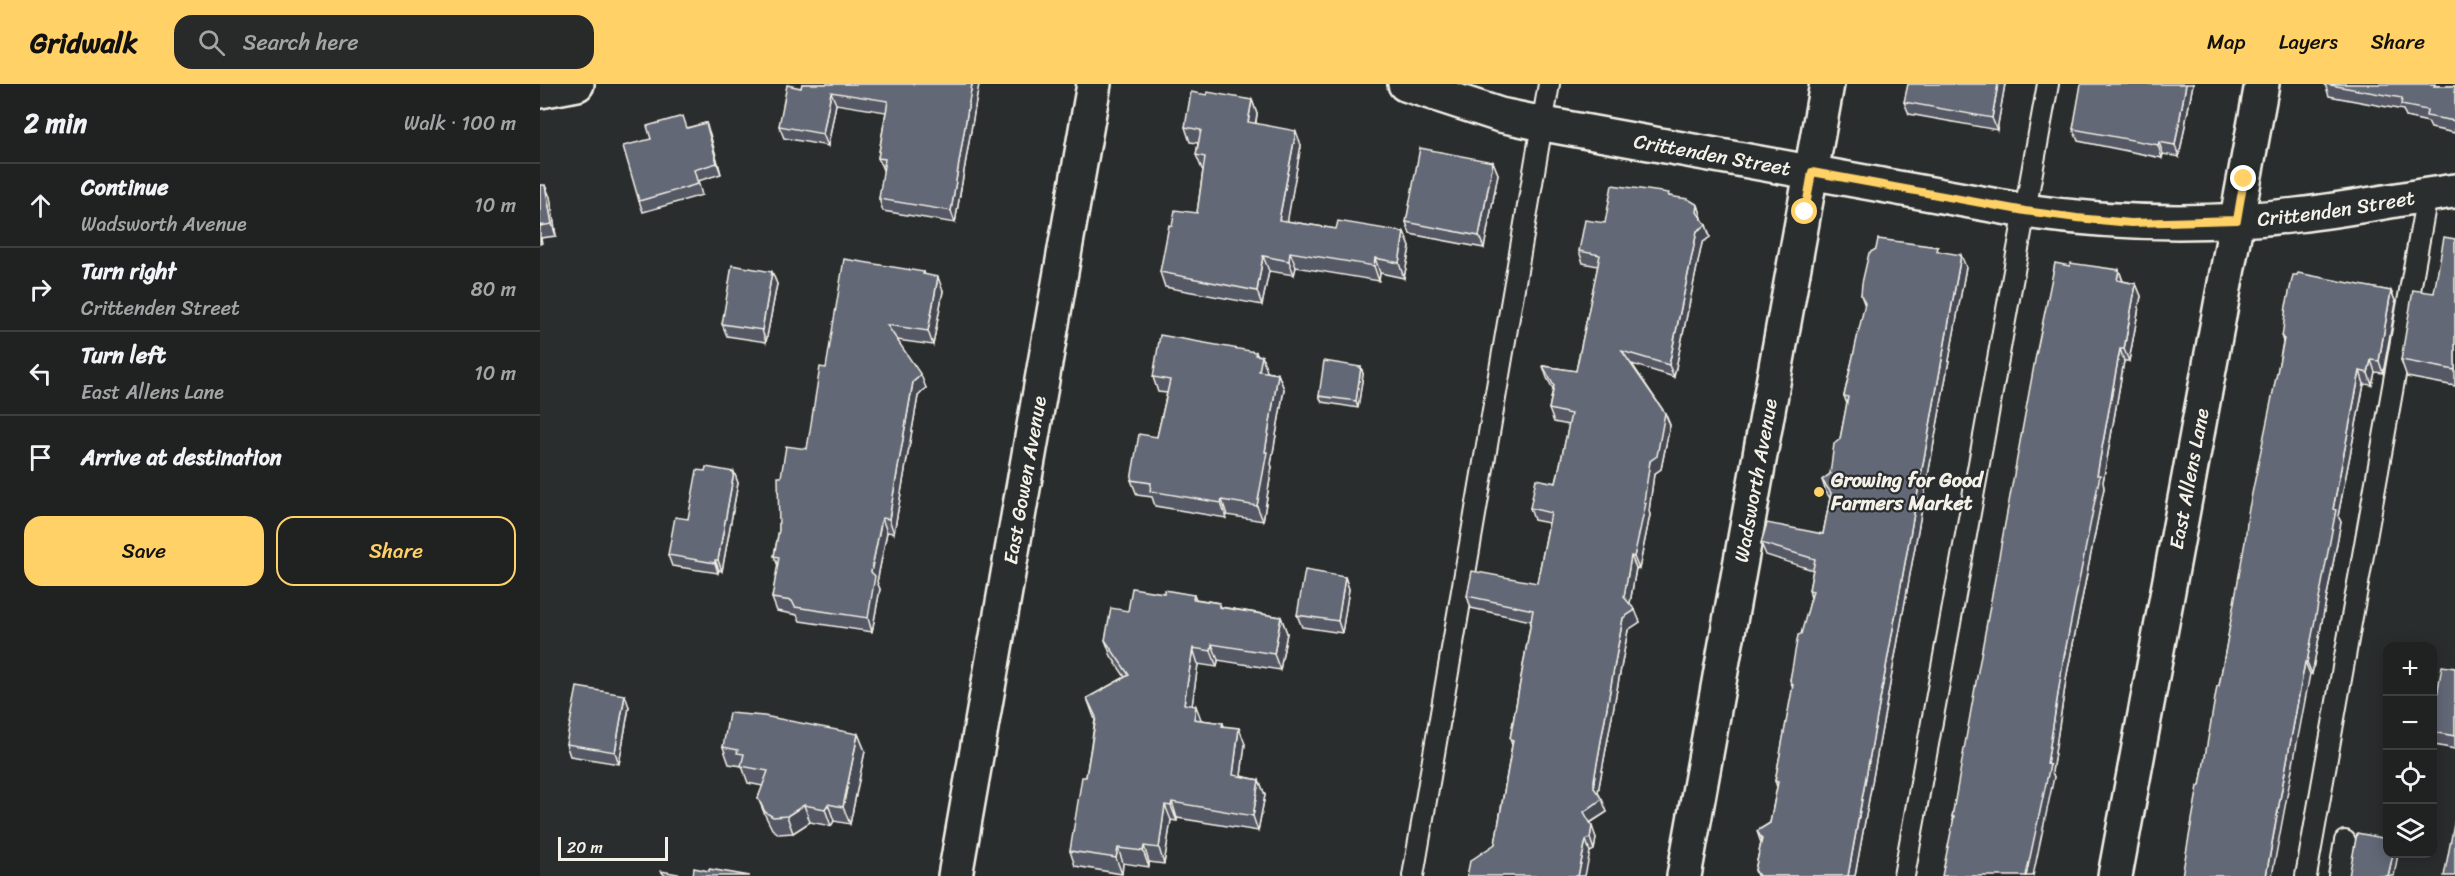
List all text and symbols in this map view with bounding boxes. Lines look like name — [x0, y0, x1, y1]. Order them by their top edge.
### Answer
search box — [174, 15, 594, 69]
text: Gridwalk — [30, 18, 138, 67]
text: Search here — [243, 23, 359, 62]
text: Map — [2207, 23, 2246, 61]
text: Layers — [2279, 23, 2338, 61]
text: Share — [2371, 23, 2425, 61]
icon: search — [195, 26, 228, 59]
text: 2 min — [24, 100, 87, 146]
text: Walk · 100 m — [404, 106, 516, 141]
street label: Crittenden Street — [1631, 123, 1794, 186]
route end — [2230, 165, 2256, 191]
text: Continue — [81, 168, 169, 207]
street label: Crittenden Street — [2256, 180, 2418, 236]
text: 10 m — [474, 188, 516, 223]
icon: ahead — [24, 189, 57, 222]
route start — [1791, 198, 1817, 224]
text: Wadsworth Avenue — [81, 207, 247, 242]
text: Turn right — [81, 252, 176, 291]
text: 80 m — [471, 272, 516, 307]
icon: right — [24, 273, 57, 306]
text: Crittenden Street — [81, 291, 240, 326]
text: Turn left — [81, 336, 166, 375]
text: 10 m — [474, 356, 516, 391]
icon: left — [24, 357, 57, 390]
text: East Allens Lane — [81, 375, 224, 410]
street label: East Gowen Avenue — [993, 393, 1057, 567]
street label: Wadsworth Avenue — [1723, 395, 1787, 565]
street label: East Allens Lane — [2158, 405, 2219, 552]
text: Arrive at destination — [81, 438, 282, 477]
icon: arrive — [24, 441, 57, 474]
place label: Growing for Good Farmers Market — [1830, 463, 1985, 521]
marker: Growing for Good Farmers Market — [1812, 485, 1826, 499]
button: Save — [24, 516, 264, 586]
button: Share — [276, 516, 516, 586]
map controls — [2383, 642, 2437, 858]
button: + — [2383, 642, 2437, 696]
button: − — [2383, 696, 2437, 750]
button: locate — [2383, 750, 2437, 804]
button: layers — [2383, 804, 2437, 858]
text: 20 m — [567, 833, 603, 862]
scale bar — [558, 834, 668, 862]

